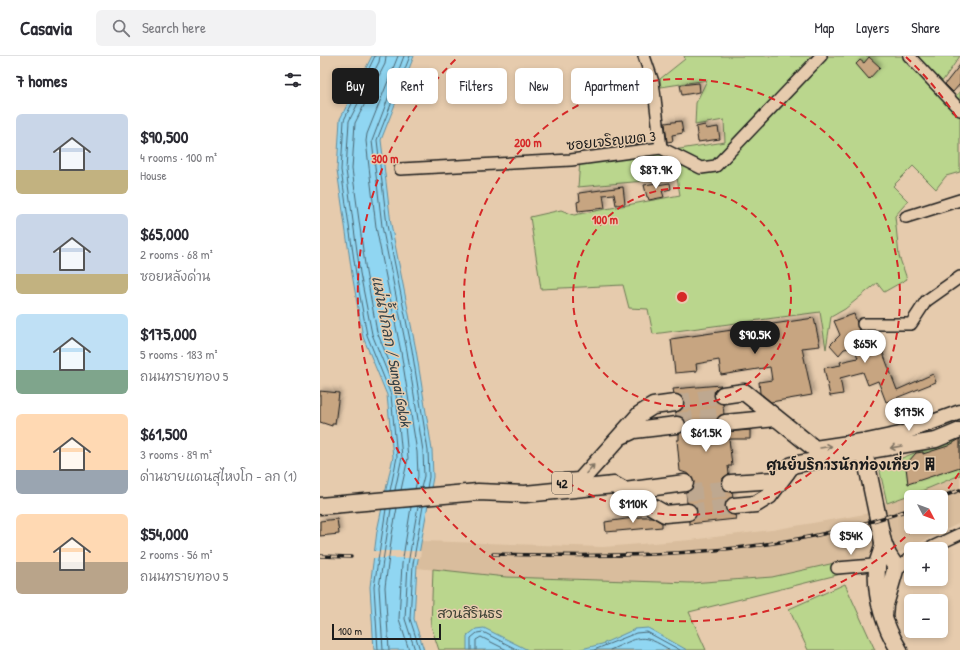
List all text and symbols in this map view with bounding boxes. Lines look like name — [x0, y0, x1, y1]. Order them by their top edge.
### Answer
search box — [96, 10, 376, 46]
text: Casavia — [20, 15, 72, 41]
icon: search — [110, 17, 132, 39]
text: Search here — [142, 17, 206, 38]
text: Map — [814, 18, 834, 37]
text: Layers — [856, 18, 889, 37]
text: Share — [911, 18, 940, 37]
chip: Buy — [332, 68, 379, 104]
chip: Rent — [387, 68, 438, 104]
chip: Filters — [446, 68, 507, 104]
chip: New — [515, 68, 563, 104]
chip: Apartment — [571, 68, 653, 104]
text: 7 homes — [16, 69, 67, 92]
icon: filters — [282, 69, 304, 91]
text: $90,500 — [140, 125, 188, 148]
street label: ซอยเจริญเขต 3 — [565, 126, 657, 154]
icon: home — [48, 130, 96, 178]
text: 200 m — [514, 134, 542, 151]
text: 4 rooms · 100 m² — [140, 148, 217, 166]
text: 300 m — [371, 150, 399, 167]
pin: $87.9K — [623, 156, 689, 190]
text: $87.9K — [639, 160, 673, 178]
text: House — [140, 166, 167, 184]
text: 100 m — [592, 211, 618, 228]
text: $65,000 — [140, 222, 189, 245]
icon: home — [48, 230, 96, 278]
text: 2 rooms · 68 m² — [140, 245, 213, 263]
text: ซอยหลังด่าน — [140, 267, 210, 285]
water label: แม่น้ำโกลก / Sungai Golok — [367, 273, 420, 430]
centre of rings — [675, 290, 689, 304]
pin: $90.5K — [722, 321, 788, 355]
text: $175,000 — [140, 322, 197, 345]
text: $90.5K — [739, 325, 771, 343]
icon: home — [48, 330, 96, 378]
pin: $65K — [841, 330, 889, 364]
text: $65K — [853, 334, 877, 352]
text: 5 rooms · 183 m² — [140, 345, 217, 363]
text: ถนนทรายทอง 5 — [140, 367, 228, 385]
pin: $175K — [881, 398, 937, 432]
text: $175K — [894, 402, 924, 420]
pin: $61.5K — [673, 419, 739, 453]
text: $61,500 — [140, 422, 187, 445]
text: $61.5K — [690, 423, 722, 441]
icon: home — [48, 430, 96, 478]
one-way arrow — [819, 443, 832, 451]
one-way arrow — [890, 443, 903, 451]
text: 3 rooms · 89 m² — [140, 445, 212, 463]
place label: ศูนย์บริการนักท่องเที่ยว — [766, 451, 919, 476]
building icon: ศูนย์บริการนักท่องเที่ยว — [922, 456, 938, 472]
one-way arrow — [586, 464, 595, 474]
text: ด่านชายแดนสุไหงโก - ลก (1) — [140, 467, 297, 485]
road number: 42 — [552, 472, 572, 494]
pin: $110K — [605, 490, 661, 524]
north arrow — [904, 490, 948, 534]
map controls — [904, 490, 948, 638]
text: $110K — [619, 494, 647, 512]
text: $54,000 — [140, 522, 188, 545]
pin: $54K — [827, 522, 875, 556]
text: $54K — [839, 526, 863, 544]
icon: home — [48, 530, 96, 578]
button: + — [904, 542, 948, 586]
text: 2 rooms · 56 m² — [140, 545, 213, 563]
text: ถนนทรายทอง 5 — [140, 567, 228, 585]
button: − — [904, 594, 948, 638]
park label: สวนสิรินธร — [437, 603, 503, 622]
scale bar — [332, 622, 441, 641]
text: 100 m — [338, 624, 362, 638]

